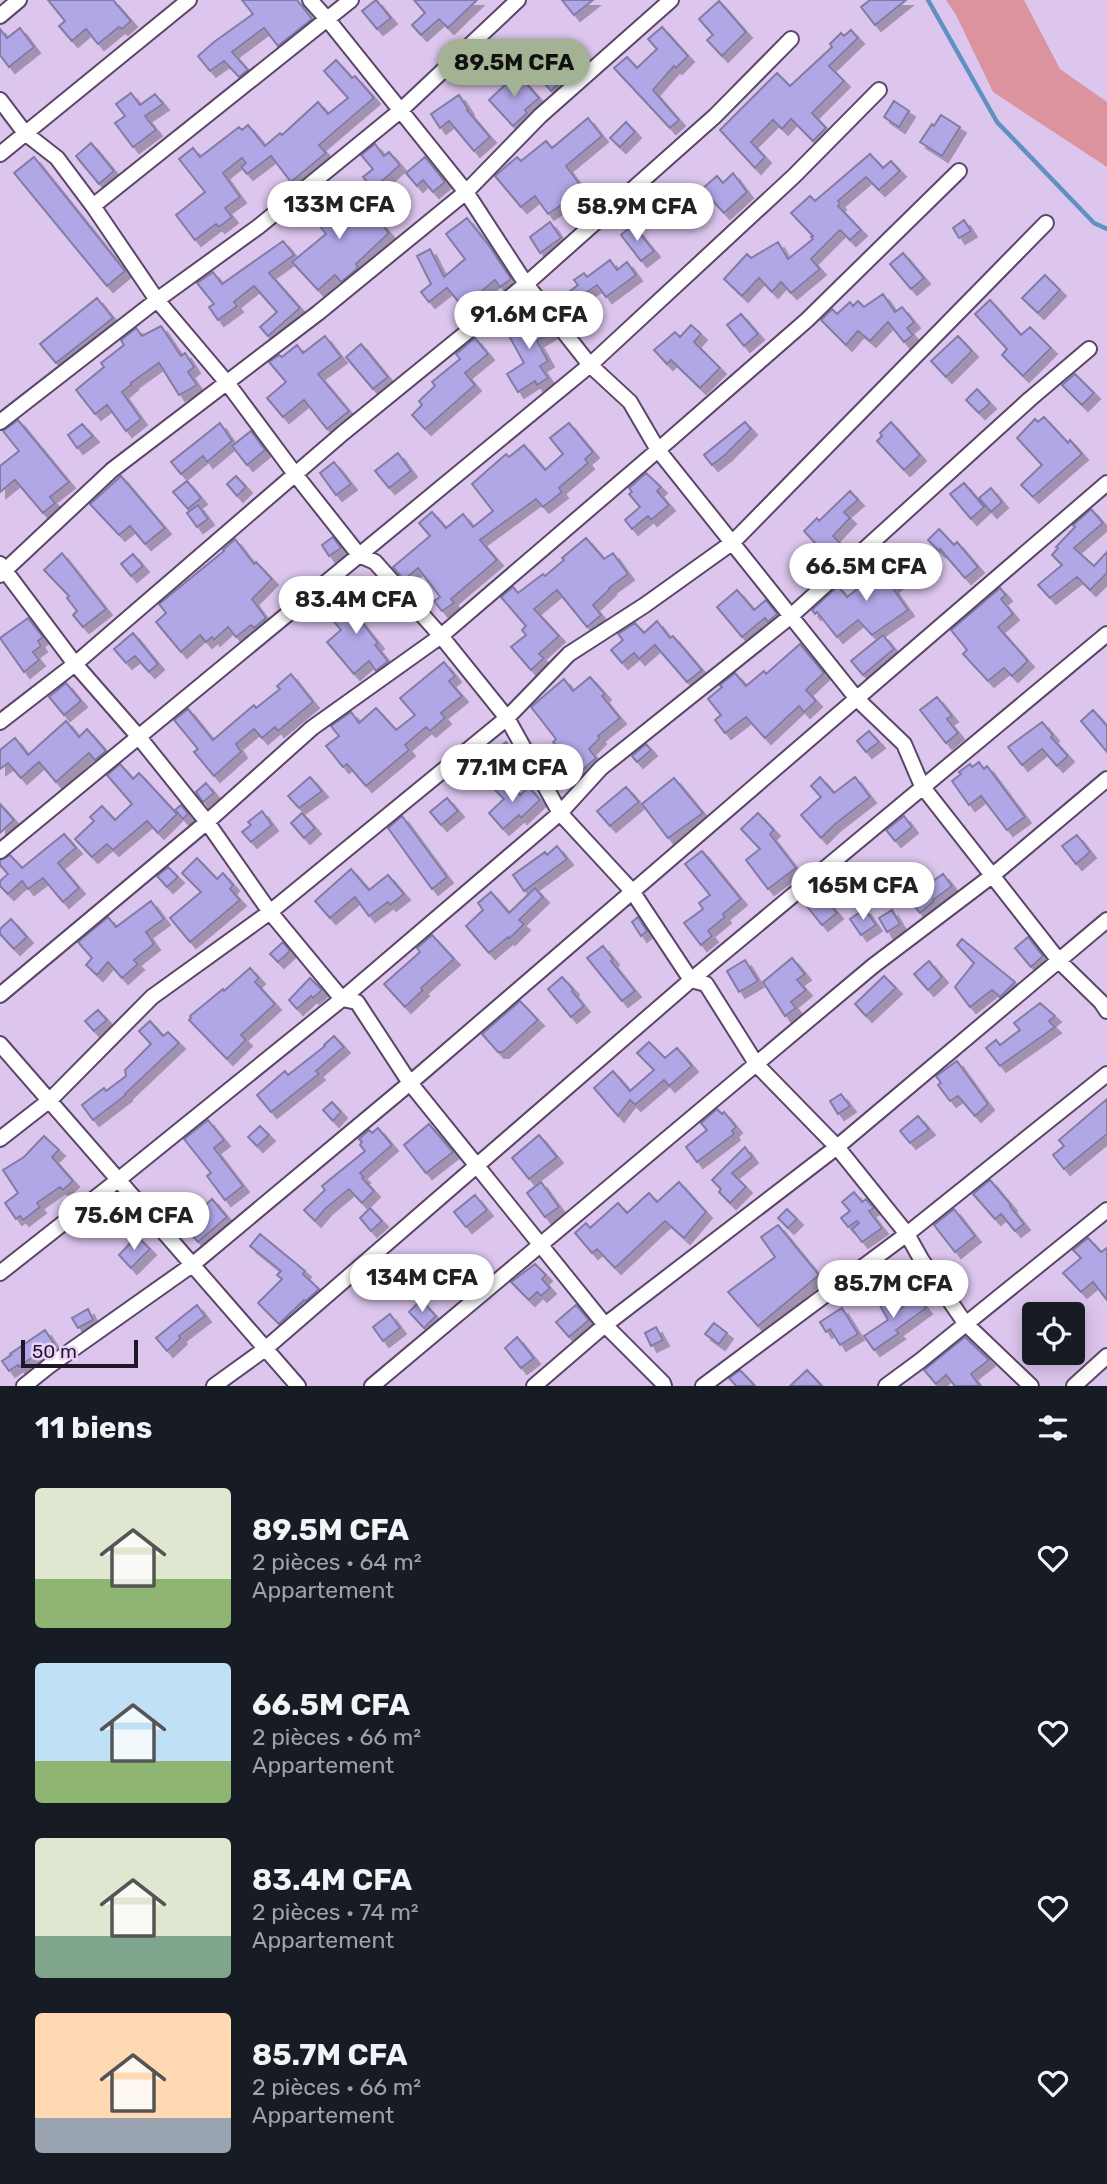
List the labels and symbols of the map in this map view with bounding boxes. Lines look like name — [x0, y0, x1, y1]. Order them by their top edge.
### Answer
pin: 89.5M CFA — [434, 40, 594, 99]
pin: 133M CFA — [267, 182, 411, 241]
pin: 58.9M CFA — [557, 184, 717, 243]
pin: 91.6M CFA — [449, 292, 609, 351]
pin: 66.5M CFA — [786, 544, 946, 603]
pin: 83.4M CFA — [276, 576, 436, 636]
pin: 77.1M CFA — [432, 744, 592, 804]
pin: 165M CFA — [791, 862, 935, 922]
pin: 75.6M CFA — [54, 1192, 214, 1252]
pin: 134M CFA — [350, 1254, 494, 1314]
pin: 85.7M CFA — [813, 1260, 973, 1320]
scale bar — [21, 1337, 138, 1369]

